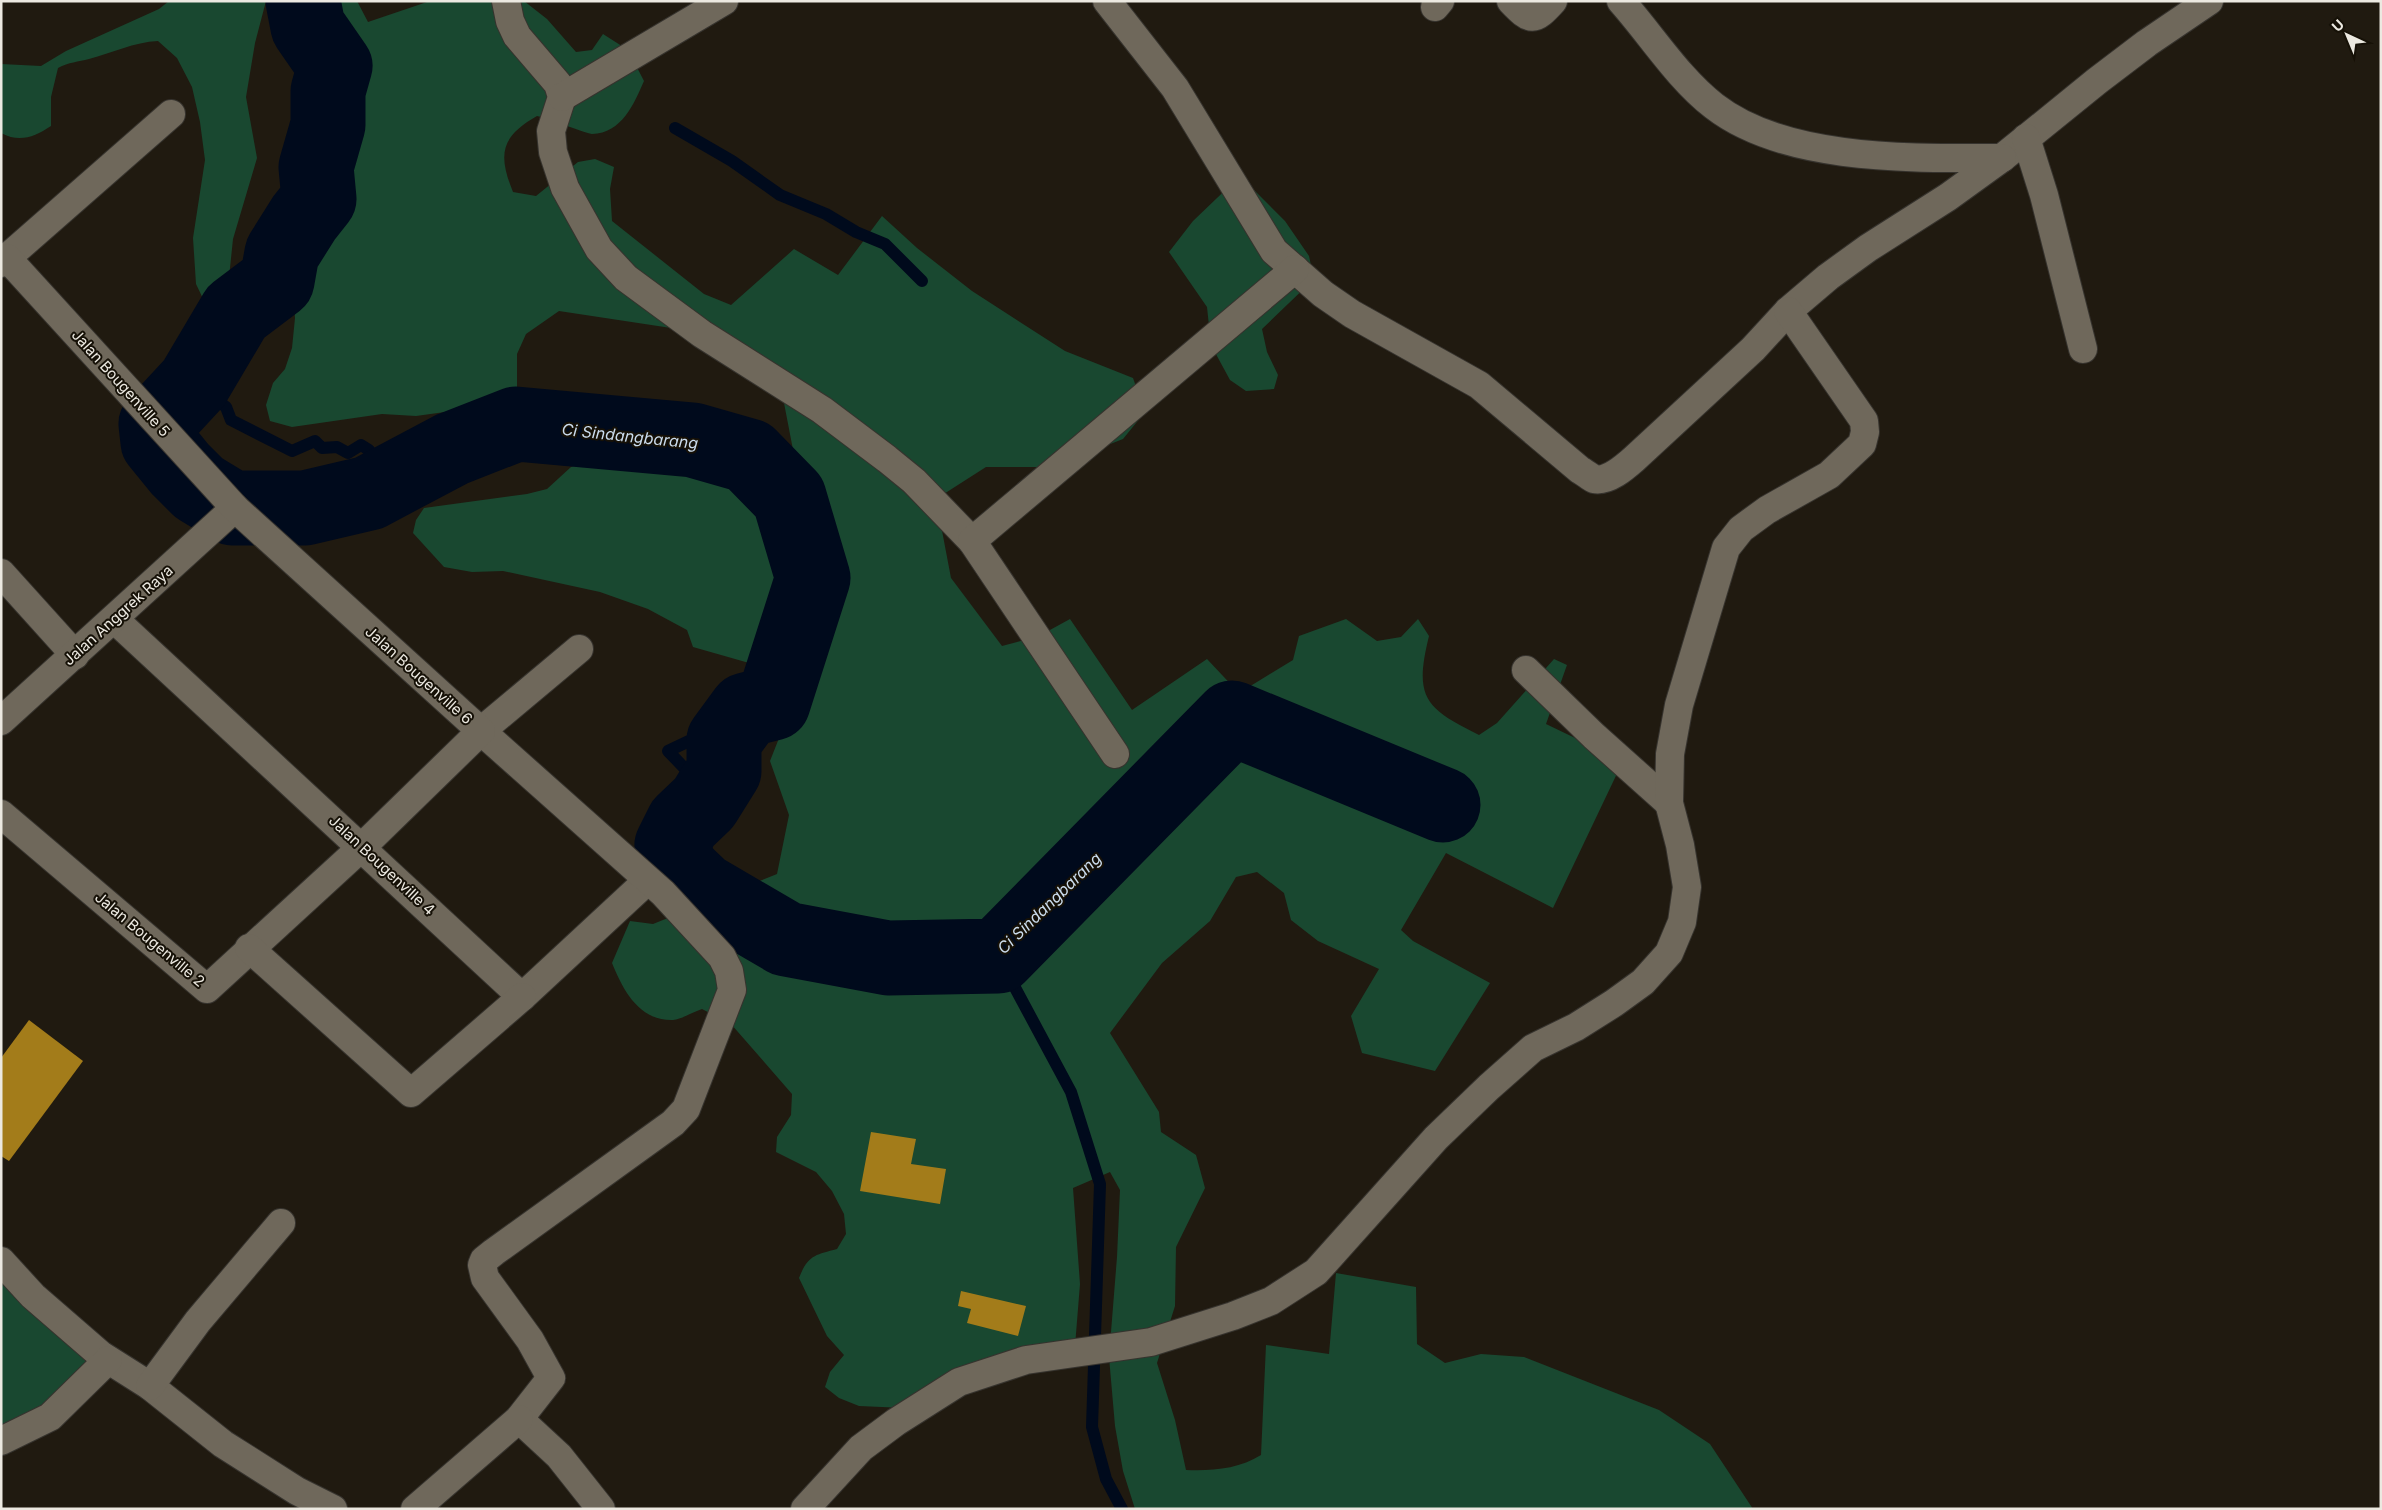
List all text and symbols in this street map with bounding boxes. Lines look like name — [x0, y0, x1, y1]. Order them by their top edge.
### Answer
north arrow — [2322, 10, 2372, 60]
text: U — [2328, 16, 2347, 35]
street label: Jalan Bougenville 5 — [68, 325, 174, 441]
water label: Ci Sindangbarang — [561, 419, 699, 453]
street label: Jalan Anggrek Raya — [59, 561, 177, 669]
street label: Jalan Bougenville 6 — [361, 622, 477, 728]
street label: Jalan Bougenville 4 — [325, 811, 439, 919]
water label: Ci Sindangbarang — [993, 848, 1105, 958]
street label: Jalan Bougenville 2 — [91, 887, 209, 991]

